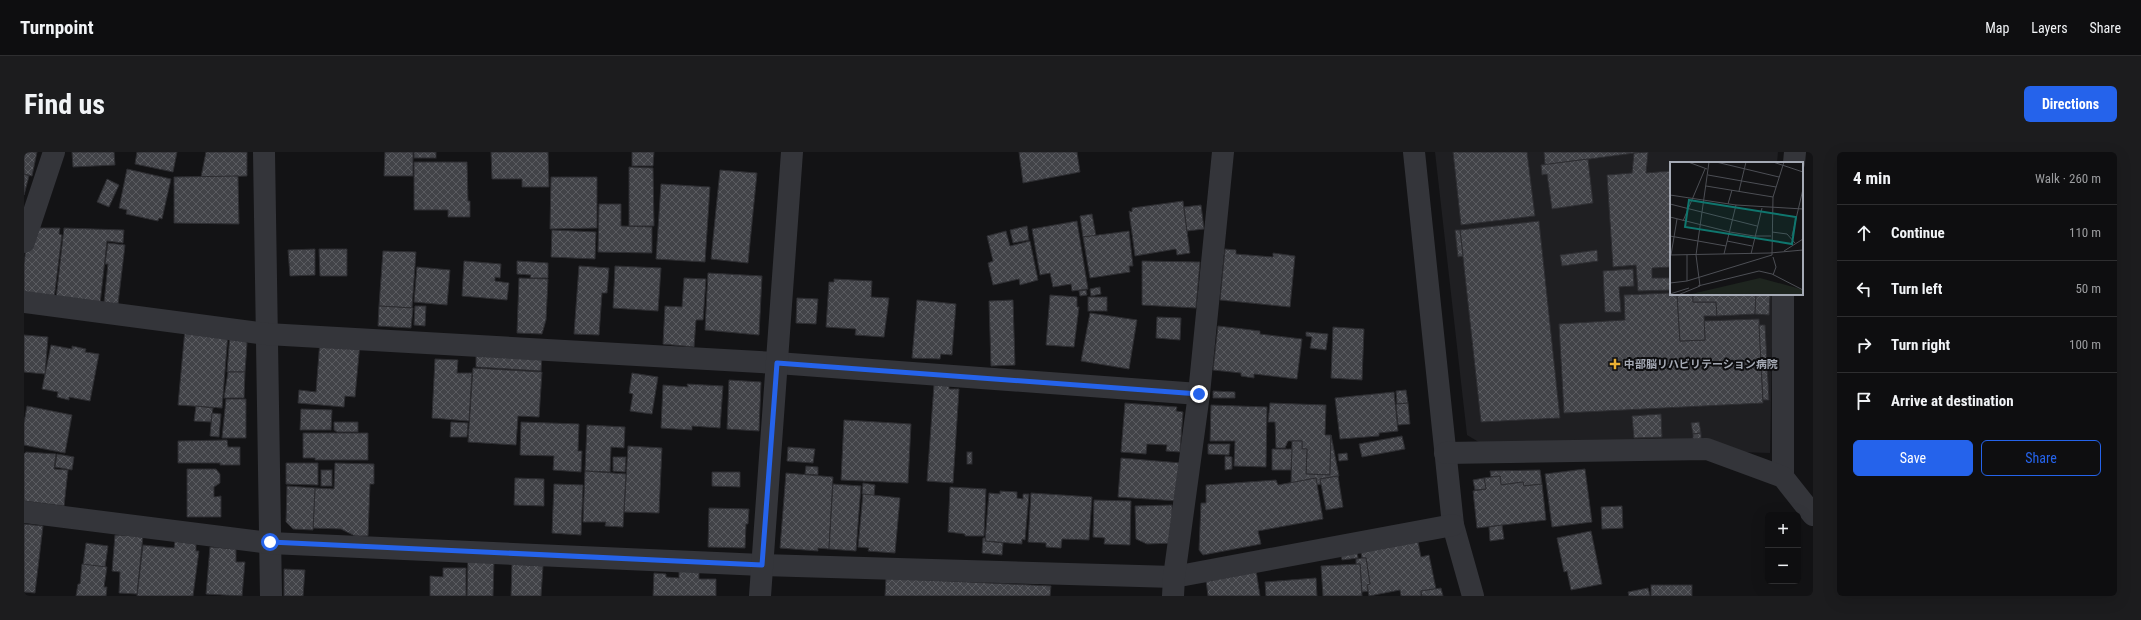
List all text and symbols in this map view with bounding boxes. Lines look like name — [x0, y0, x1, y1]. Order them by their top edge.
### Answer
text: Turnpoint — [20, 16, 94, 39]
text: Map — [1985, 20, 2009, 36]
text: Layers — [2031, 20, 2068, 36]
text: Share — [2090, 20, 2121, 36]
button: Directions — [2024, 86, 2117, 122]
text: Find us — [24, 88, 105, 121]
inset map — [1670, 162, 1803, 295]
text: 4 min — [1853, 168, 1891, 188]
text: Walk · 260 m — [2035, 171, 2101, 186]
icon: ahead — [1853, 222, 1875, 244]
text: Continue — [1891, 224, 1945, 242]
text: 110 m — [2069, 225, 2101, 240]
icon: left — [1853, 278, 1875, 300]
text: Turn left — [1891, 280, 1942, 298]
text: 50 m — [2075, 281, 2101, 296]
icon: right — [1853, 334, 1875, 356]
text: Turn right — [1891, 336, 1950, 354]
text: 100 m — [2069, 337, 2101, 352]
marker: 中部脳リハビリテーション病院 — [1609, 358, 1621, 370]
place label: 中部脳リハビリテーション病院 — [1624, 358, 1778, 371]
route end — [1190, 385, 1208, 403]
icon: arrive — [1853, 390, 1875, 412]
text: Arrive at destination — [1891, 392, 2014, 410]
button: Save — [1853, 440, 1973, 476]
button: Share — [1981, 440, 2101, 476]
map controls — [1765, 512, 1801, 584]
button: + — [1765, 512, 1801, 548]
route start — [261, 533, 279, 551]
button: − — [1765, 548, 1801, 584]

